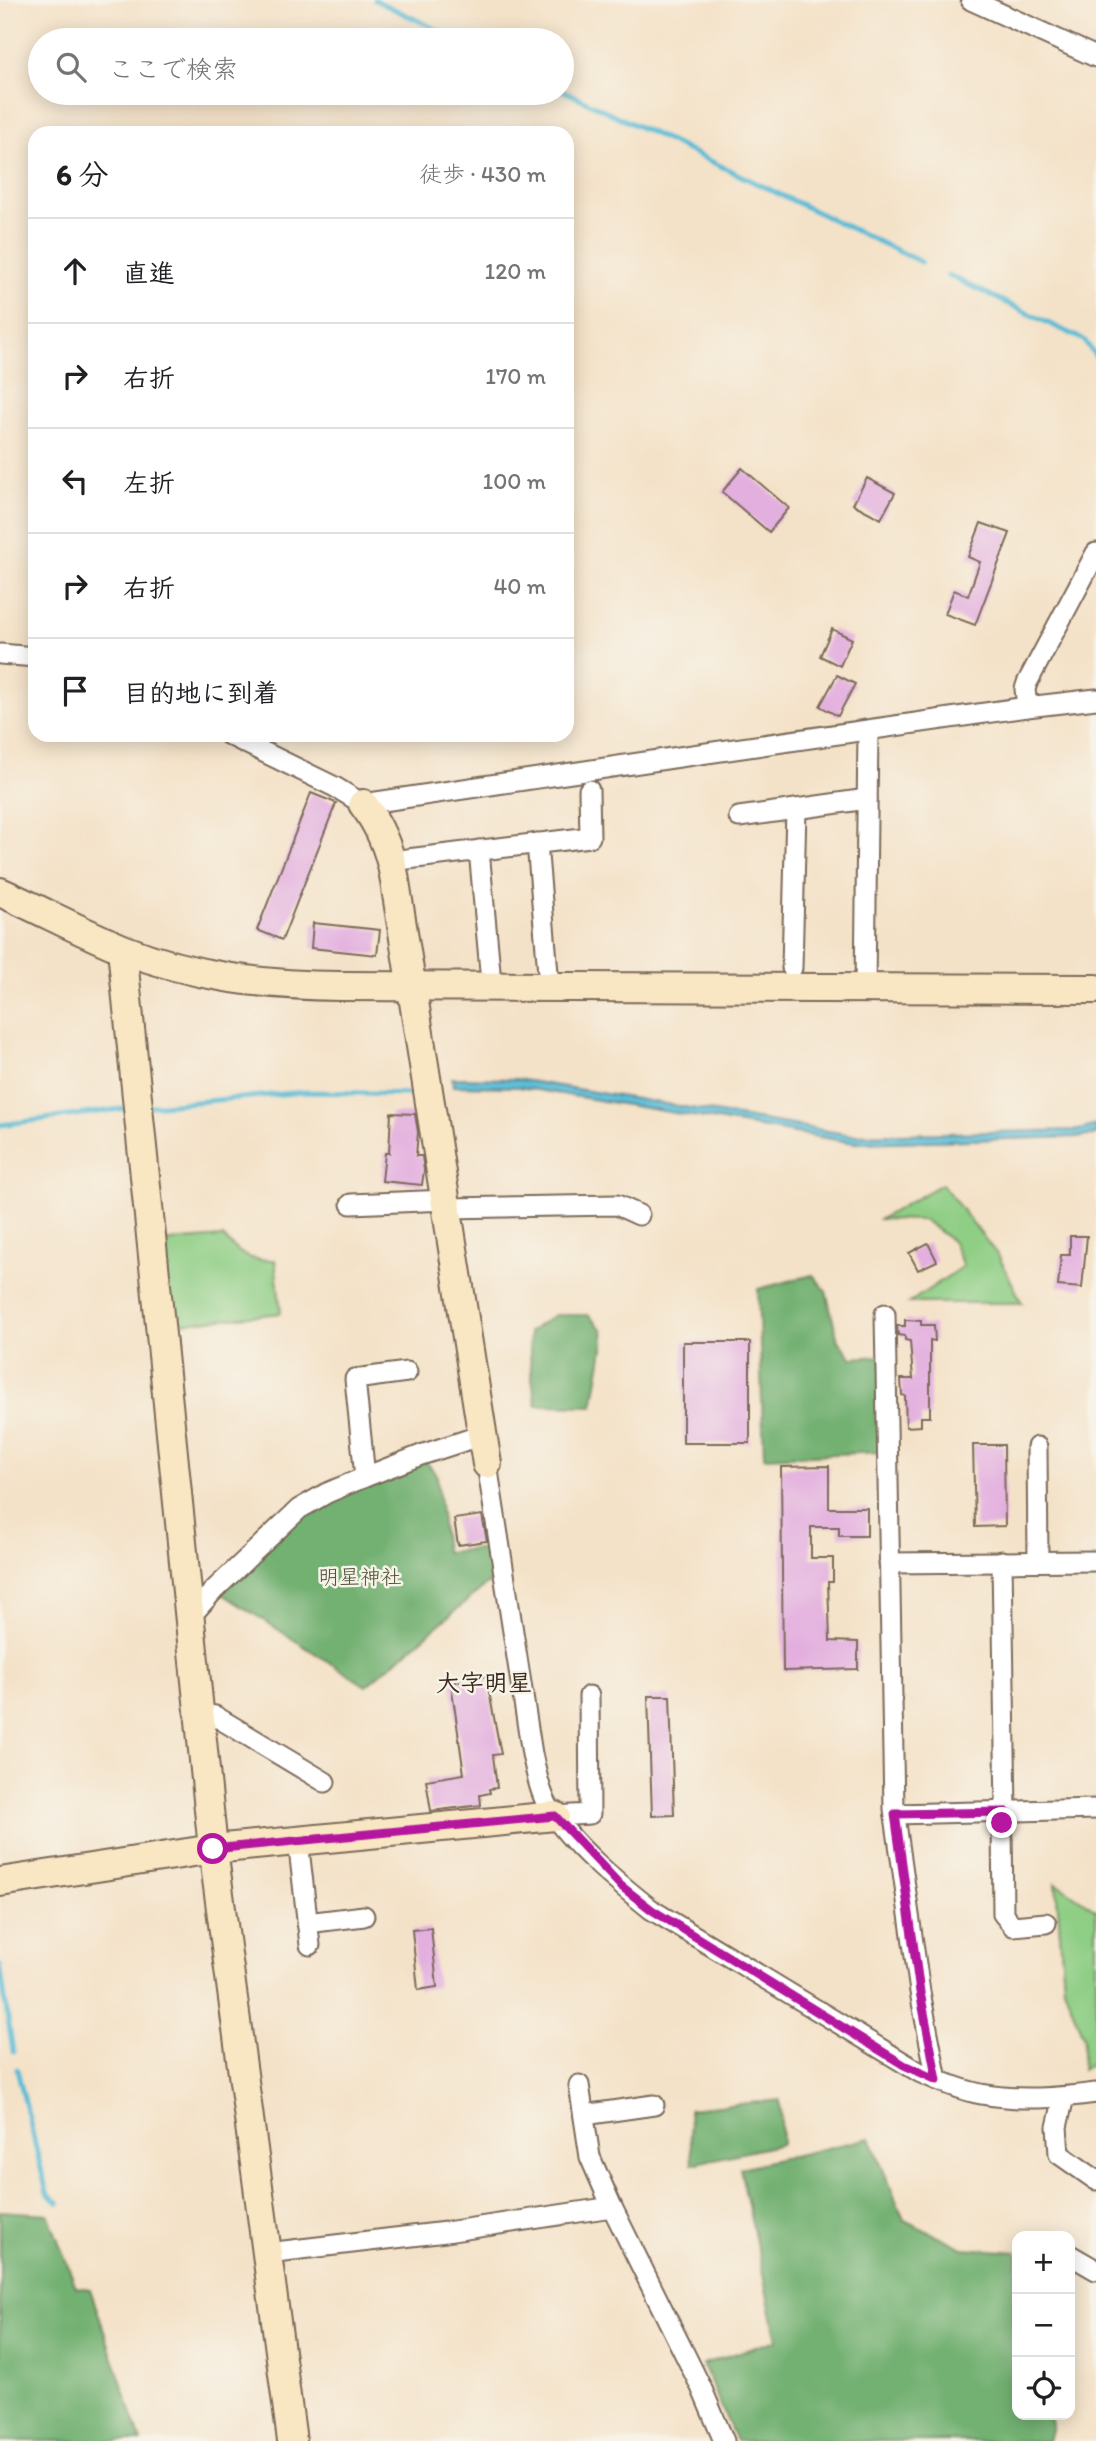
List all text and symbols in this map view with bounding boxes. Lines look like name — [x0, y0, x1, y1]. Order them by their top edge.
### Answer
search box — [28, 28, 574, 105]
icon: search — [52, 48, 90, 86]
text: ここで検索 — [108, 53, 238, 85]
text: 6 分 — [56, 156, 109, 193]
text: 徒歩 · 430 m — [419, 160, 546, 188]
icon: ahead — [56, 252, 94, 290]
text: 直進 — [123, 257, 175, 289]
text: 120 m — [485, 257, 546, 285]
icon: right — [56, 357, 94, 395]
text: 右折 — [123, 362, 175, 394]
text: 170 m — [485, 362, 546, 390]
icon: left — [56, 462, 94, 500]
text: 左折 — [123, 467, 175, 499]
text: 100 m — [482, 467, 546, 495]
icon: right — [56, 567, 94, 605]
text: 右折 — [123, 572, 175, 604]
text: 40 m — [493, 572, 546, 600]
icon: arrive — [56, 672, 94, 710]
text: 目的地に到着 — [123, 677, 279, 709]
park label: 明星神社 — [318, 1564, 402, 1589]
district label: 大字明星 — [436, 1668, 532, 1697]
route end — [986, 1807, 1017, 1838]
route start — [197, 1833, 228, 1864]
map controls — [1012, 2231, 1075, 2420]
button: + — [1012, 2231, 1075, 2294]
button: − — [1012, 2294, 1075, 2357]
button: locate — [1012, 2357, 1075, 2420]

